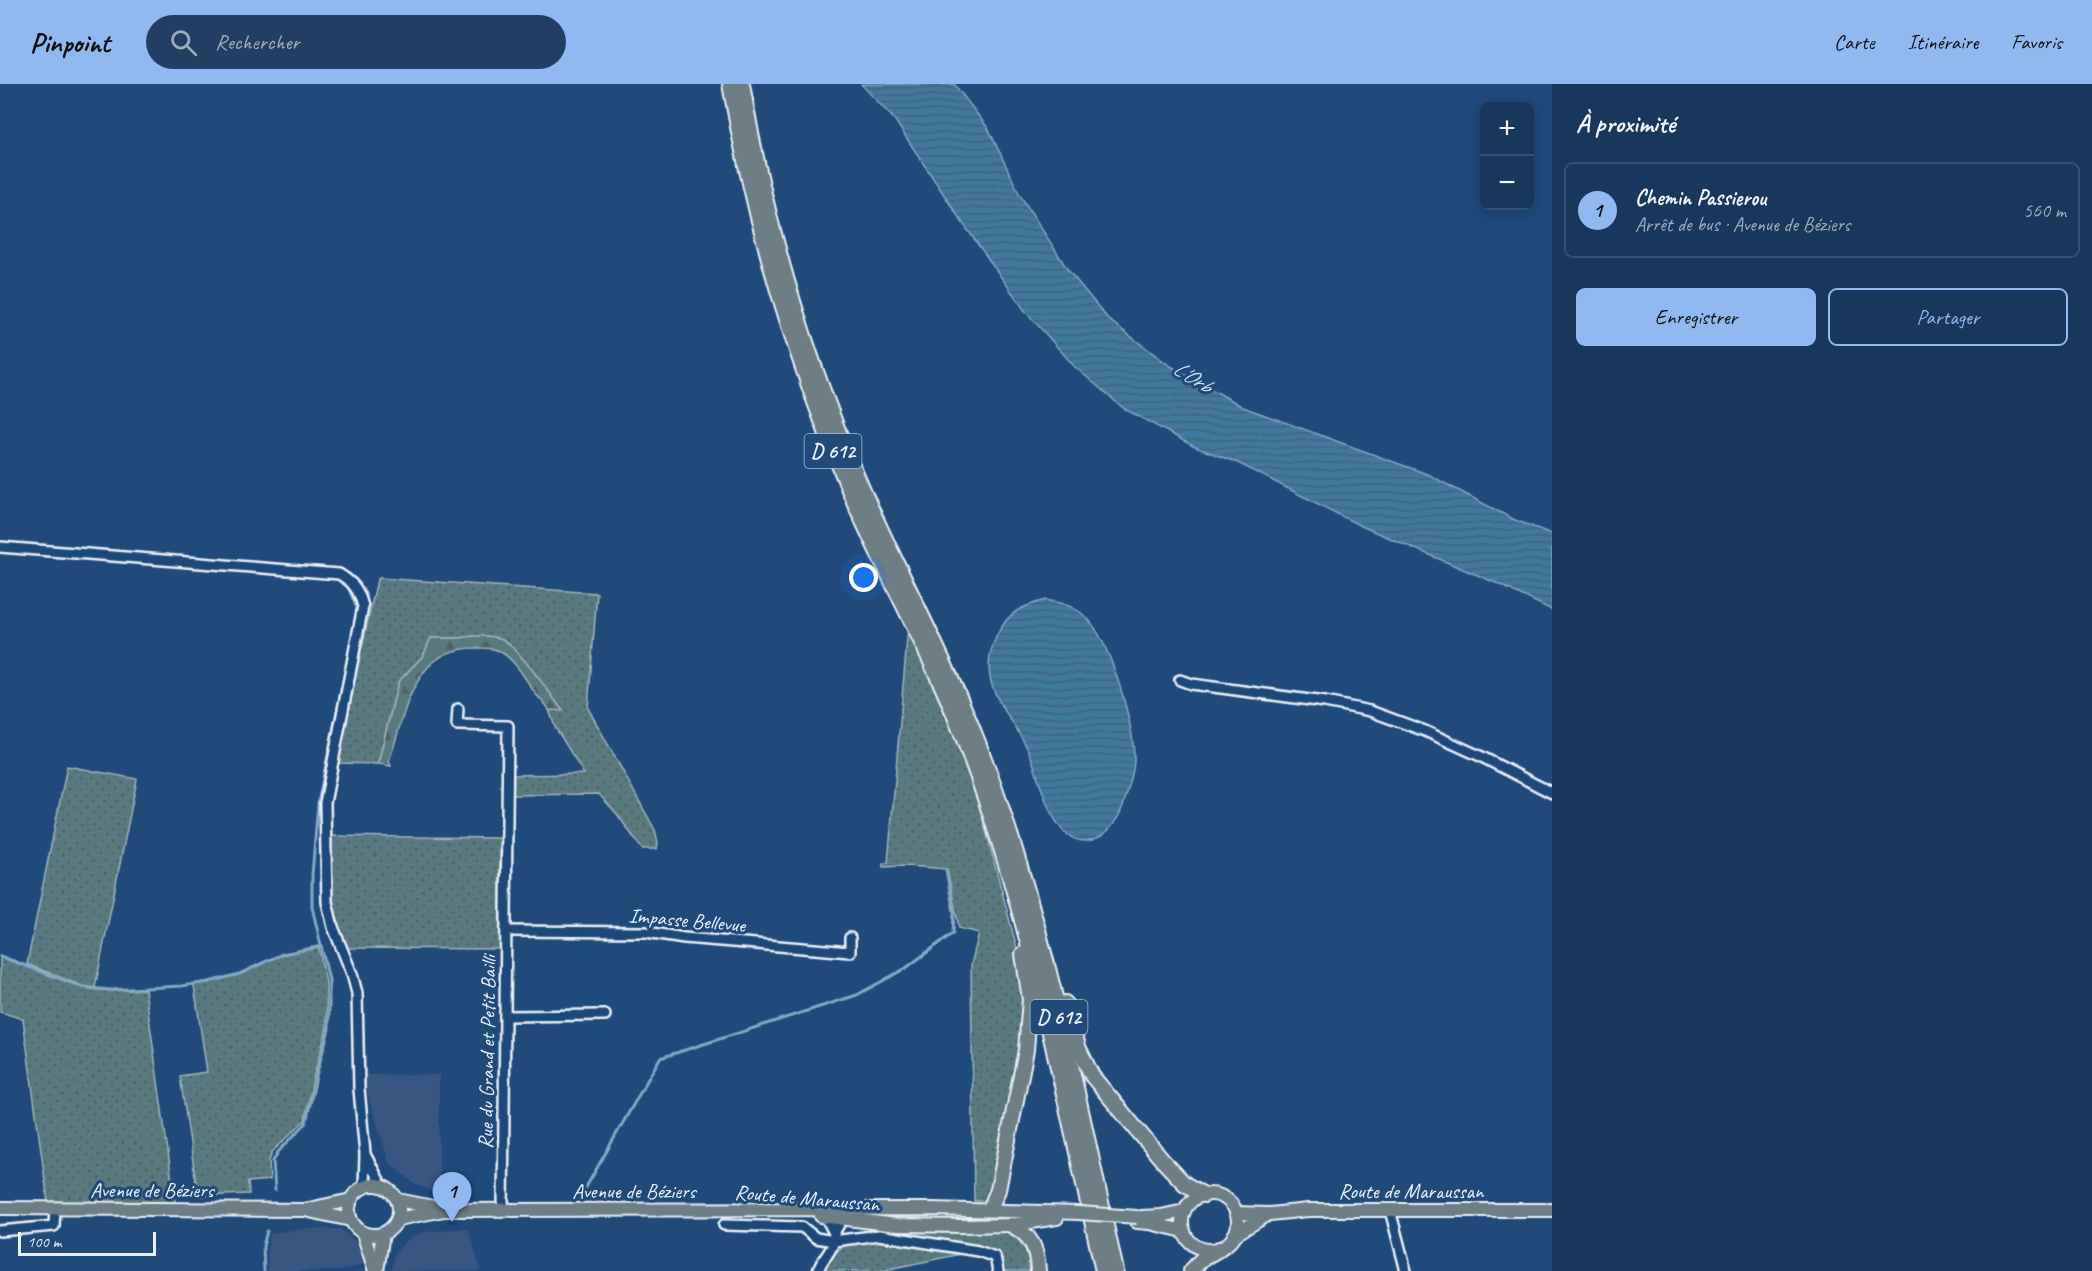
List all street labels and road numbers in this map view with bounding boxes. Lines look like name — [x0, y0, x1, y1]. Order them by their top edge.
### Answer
road number: D 612 — [804, 434, 862, 468]
street label: Impasse Bellevue — [628, 902, 747, 938]
street label: Rue du Grand et Petit Bailli — [472, 952, 502, 1149]
road number: D 612 — [1030, 1000, 1088, 1034]
street label: Avenue de Béziers — [90, 1177, 216, 1203]
street label: Avenue de Béziers — [572, 1178, 698, 1204]
street label: Route de Maraussan — [1339, 1178, 1485, 1204]
street label: Route de Maraussan — [734, 1179, 882, 1217]

